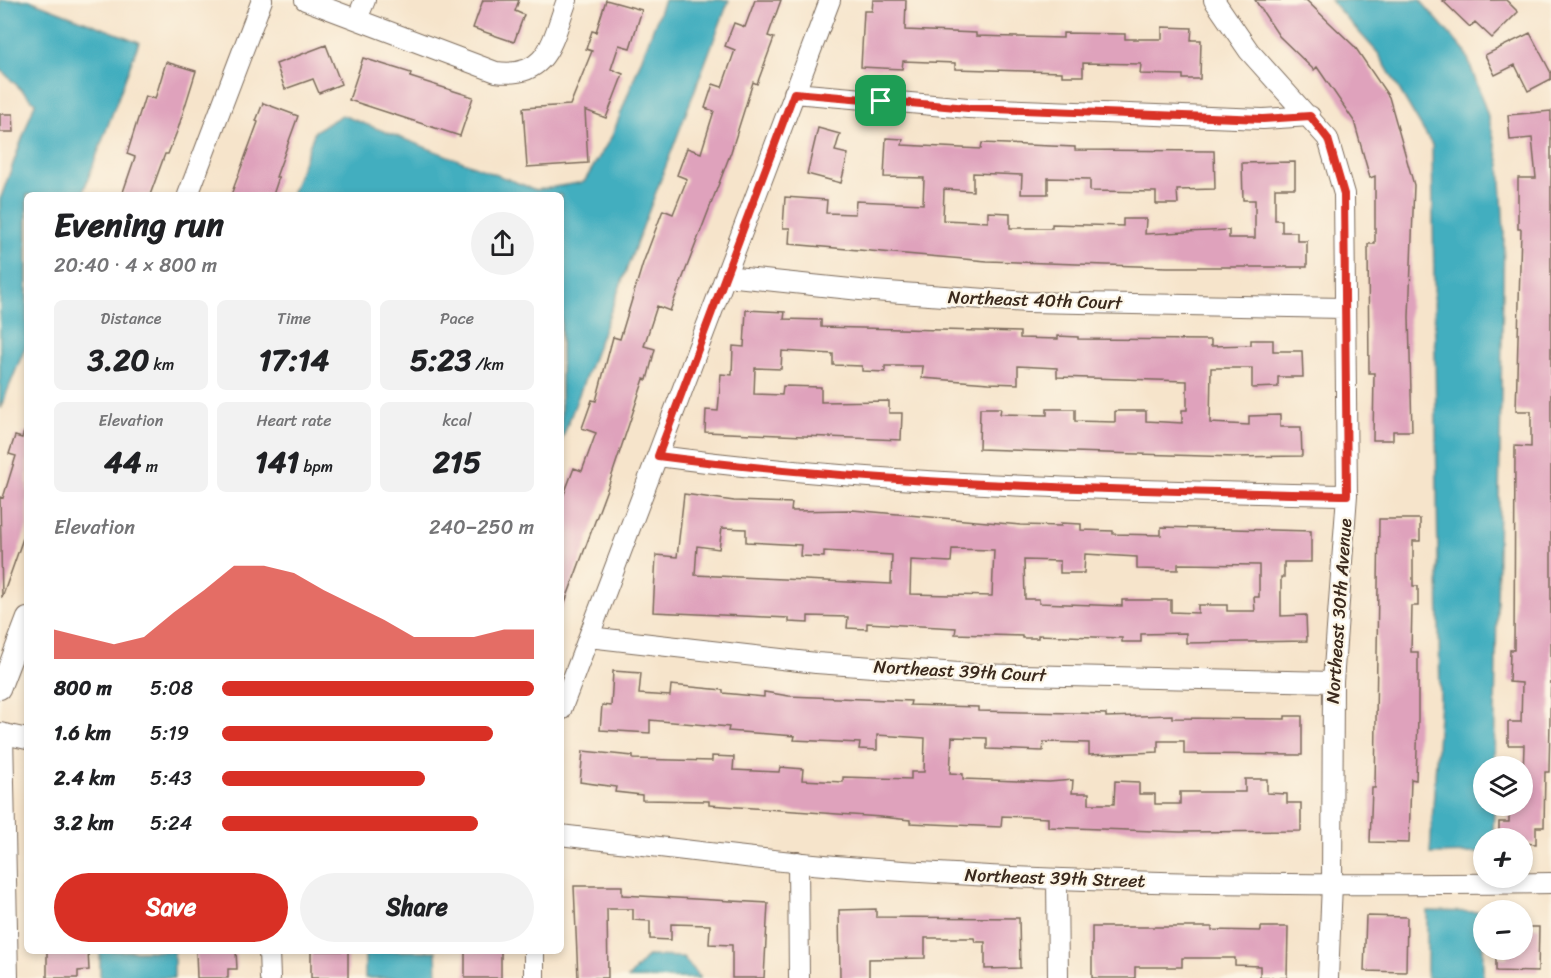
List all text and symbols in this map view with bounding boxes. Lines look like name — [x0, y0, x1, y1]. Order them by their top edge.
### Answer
pin — [855, 75, 906, 126]
icon: arrive — [864, 84, 897, 117]
text: Evening run — [54, 196, 224, 254]
button: share — [471, 212, 534, 275]
text: 20:40 · 4 × 800 m — [54, 248, 217, 283]
street label: Northeast 40th Court — [947, 281, 1123, 319]
text: Distance — [101, 304, 161, 333]
text: Time — [277, 304, 311, 333]
text: Pace — [440, 304, 474, 333]
text: 3.20 — [88, 333, 149, 387]
text: 17:14 — [259, 333, 329, 387]
text: 5:23 — [410, 333, 471, 387]
text: km — [149, 350, 174, 379]
text: /km — [471, 350, 504, 379]
text: Elevation — [99, 406, 163, 435]
text: Heart rate — [256, 406, 332, 435]
text: kcal — [442, 406, 472, 435]
text: 44 — [104, 435, 142, 489]
text: 141 — [255, 435, 299, 489]
text: 215 — [433, 435, 481, 489]
text: m — [142, 452, 158, 481]
text: bpm — [299, 452, 333, 481]
text: Elevation — [54, 510, 135, 545]
text: 240–250 m — [429, 510, 534, 545]
street label: Northeast 30th Avenue — [1317, 517, 1361, 705]
street label: Northeast 39th Court — [873, 651, 1048, 692]
text: 800 m — [54, 671, 112, 706]
text: 5:08 — [150, 671, 193, 706]
text: 1.6 km — [54, 716, 111, 751]
text: 5:19 — [150, 716, 189, 751]
map controls — [1473, 756, 1533, 960]
button: layers — [1473, 756, 1533, 816]
text: 2.4 km — [54, 761, 115, 796]
text: 5:43 — [150, 761, 192, 796]
text: 3.2 km — [54, 806, 114, 841]
text: 5:24 — [150, 806, 192, 841]
button: + — [1473, 828, 1533, 888]
street label: Northeast 39th Street — [964, 859, 1146, 897]
button: Save — [54, 873, 288, 942]
button: Share — [300, 873, 534, 942]
button: − — [1473, 900, 1533, 960]

